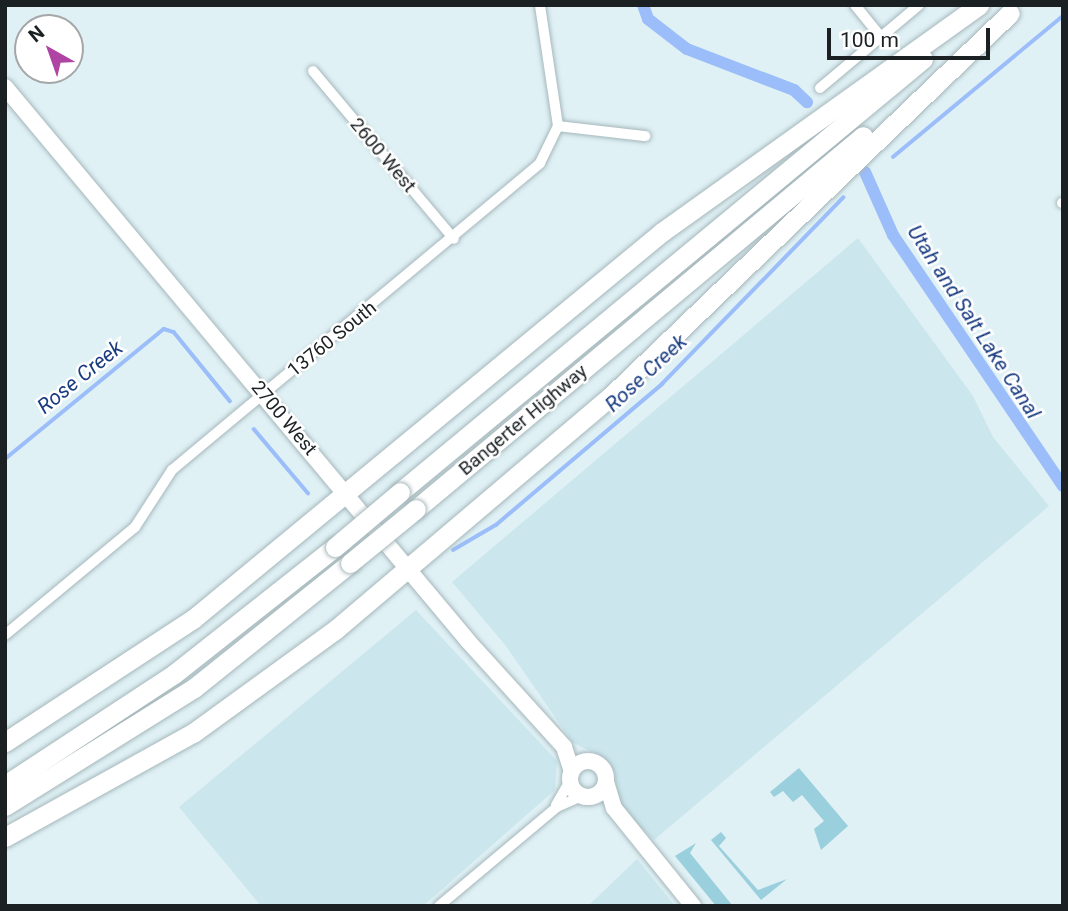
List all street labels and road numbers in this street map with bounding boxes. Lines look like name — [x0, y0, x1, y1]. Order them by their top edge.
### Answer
street label: 2600 West — [345, 113, 421, 197]
street label: 13760 South — [283, 296, 381, 382]
street label: Bangerter Highway — [454, 360, 592, 480]
street label: 2700 West — [246, 376, 322, 460]

